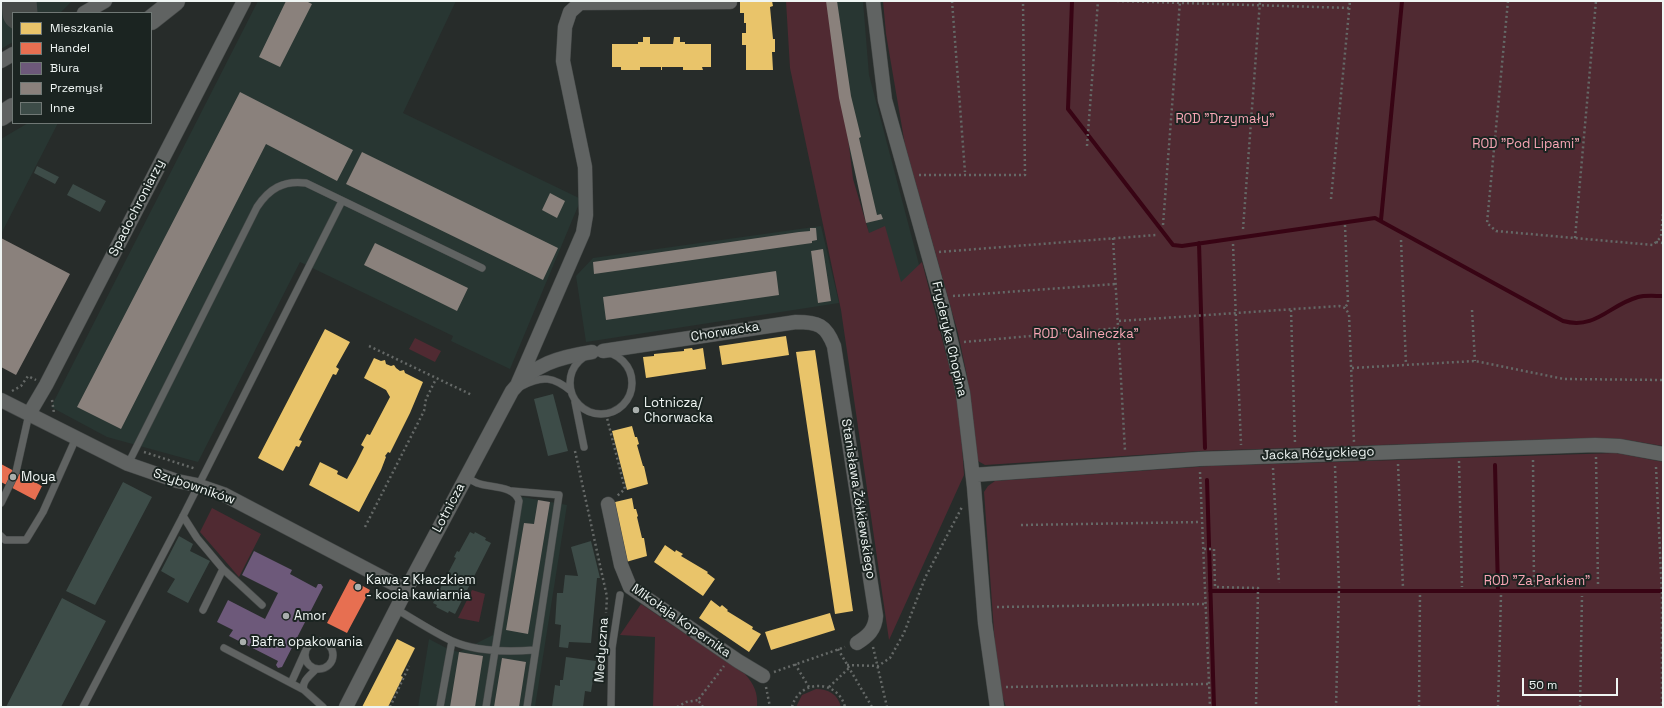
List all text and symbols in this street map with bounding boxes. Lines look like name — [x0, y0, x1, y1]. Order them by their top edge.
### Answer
legend — [12, 12, 152, 124]
text: Mieszkania — [50, 20, 113, 36]
text: Handel — [50, 40, 90, 56]
text: Biura — [50, 60, 79, 76]
text: Przemysł — [50, 80, 103, 96]
text: Inne — [50, 100, 75, 116]
park label: ROD "Drzymały" — [1175, 111, 1275, 127]
park label: ROD "Pod Lipami" — [1472, 136, 1580, 152]
street label: Spadochroniarzy — [106, 157, 168, 259]
street label: Fryderyka Chopina — [928, 280, 970, 398]
street label: Chorwacka — [690, 319, 760, 345]
park label: ROD "Calineczka" — [1033, 326, 1139, 342]
place label: Lotnicza/ Chorwacka — [644, 395, 713, 426]
marker: Lotnicza/ Chorwacka — [631, 405, 641, 415]
street label: Stanisława Żółkiewskiego — [838, 418, 878, 580]
street label: Jacka Różyckiego — [1261, 444, 1375, 464]
street label: Szybowników — [151, 466, 237, 508]
place label: Moya — [21, 469, 56, 485]
marker: Moya — [8, 472, 18, 482]
street label: Lotnicza — [430, 481, 468, 535]
place label: Kawa z Kłaczkiem - kocia kawiarnia — [366, 572, 476, 603]
park label: ROD "Za Parkiem" — [1484, 573, 1590, 589]
street label: Mikołaja Kopernika — [628, 581, 734, 661]
marker: Kawa z Kłaczkiem - kocia kawiarnia — [353, 582, 363, 592]
place label: Amor — [294, 608, 326, 624]
marker: Amor — [281, 611, 291, 621]
street label: Medyczna — [592, 617, 612, 683]
place label: Bafra opakowania — [251, 634, 363, 650]
marker: Bafra opakowania — [238, 637, 248, 647]
scale bar — [1524, 670, 1620, 696]
text: 50 m — [1529, 677, 1557, 693]

